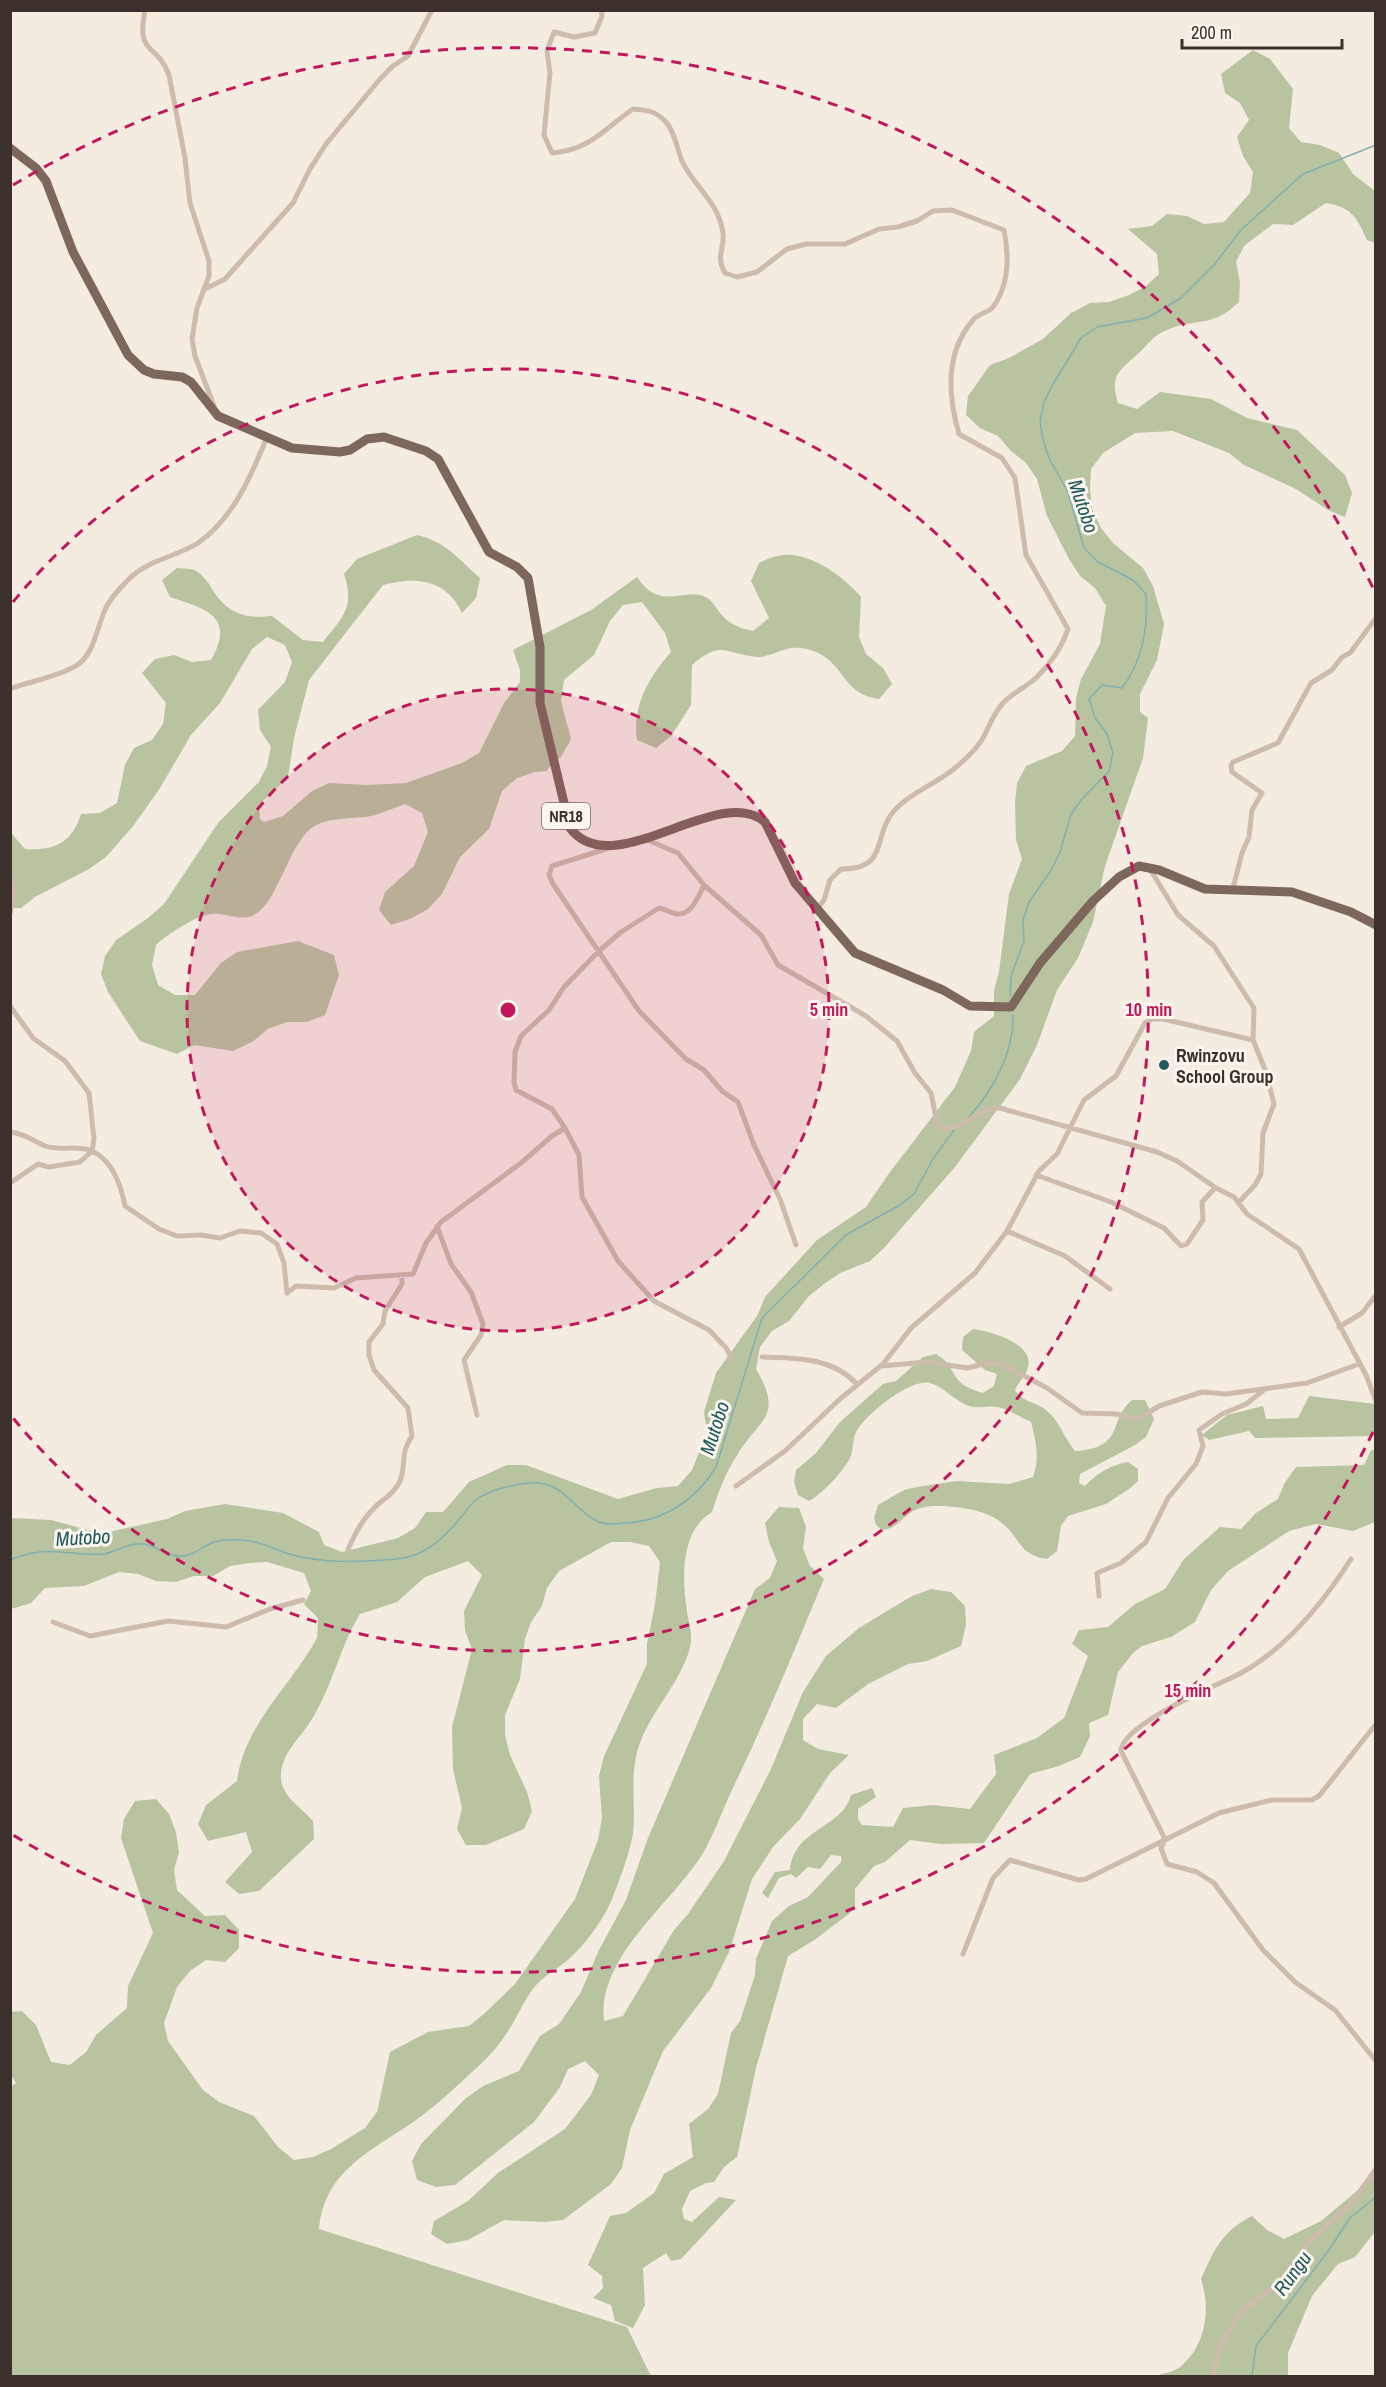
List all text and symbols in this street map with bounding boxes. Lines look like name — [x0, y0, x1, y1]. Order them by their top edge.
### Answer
scale bar — [1182, 12, 1342, 50]
text: 200 m — [1191, 20, 1232, 45]
water label: Mutobo — [1062, 476, 1106, 536]
road number: NR18 — [542, 803, 590, 829]
text: 5 min — [810, 997, 848, 1022]
text: 10 min — [1126, 997, 1172, 1022]
centre of rings — [498, 1000, 518, 1020]
place label: Rwinzovu School Group — [1176, 1043, 1274, 1089]
marker: Rwinzovu School Group — [1157, 1058, 1171, 1072]
water label: Mutobo — [693, 1398, 735, 1458]
water label: Mutobo — [55, 1522, 111, 1552]
text: 15 min — [1165, 1678, 1211, 1703]
water label: Rungu — [1267, 2246, 1317, 2300]

